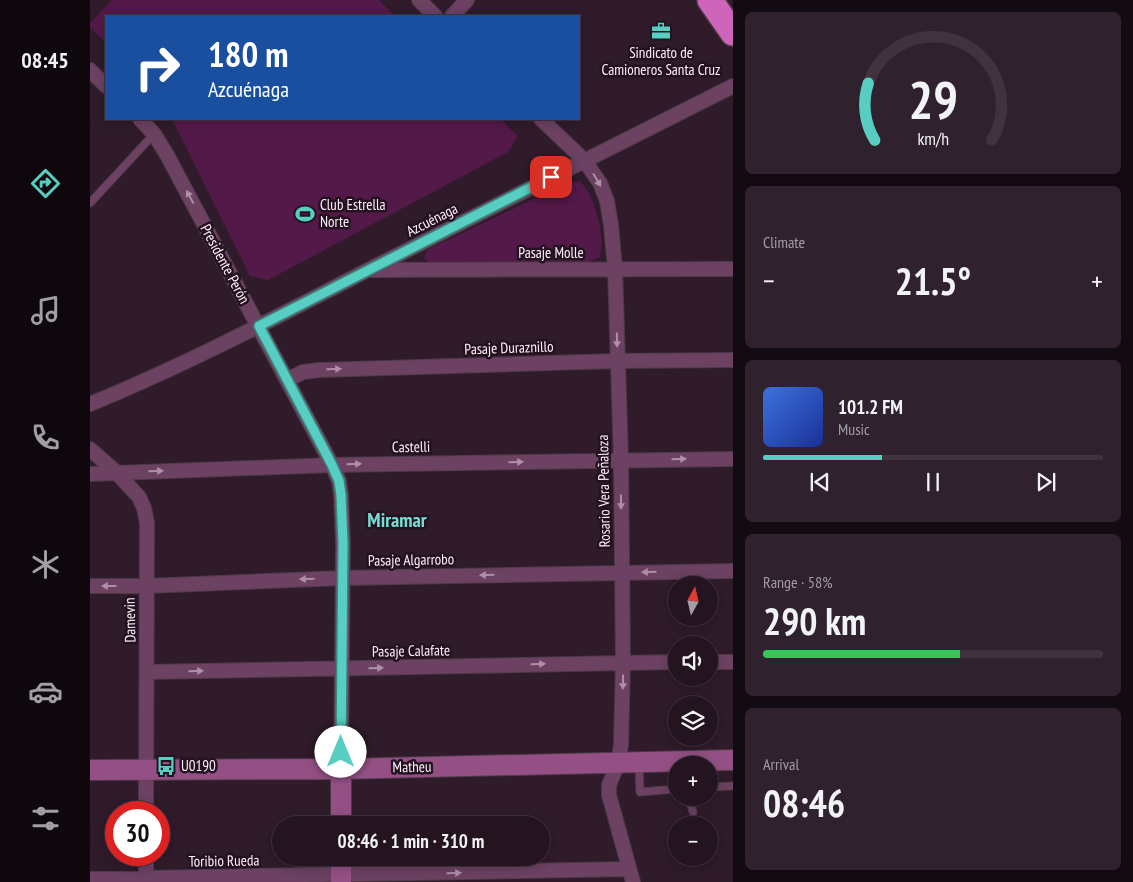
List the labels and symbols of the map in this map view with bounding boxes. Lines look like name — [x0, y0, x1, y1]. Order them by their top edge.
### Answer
office icon: Sindicato de Camioneros Santa Cruz — [650, 20, 672, 42]
place label: Sindicato de Camioneros Santa Cruz — [602, 43, 720, 79]
pin — [530, 156, 572, 198]
one-way arrow — [593, 174, 602, 187]
one-way arrow — [186, 190, 194, 205]
place label: Club Estrella Norte — [320, 195, 386, 231]
street label: Azcuénaga — [403, 199, 461, 241]
sports icon: Club Estrella Norte — [294, 203, 316, 225]
street label: Presidente Perón — [197, 221, 254, 307]
street label: Pasaje Molle — [518, 243, 584, 262]
one-way arrow — [613, 332, 621, 348]
street label: Pasaje Duraznillo — [464, 336, 554, 359]
one-way arrow — [326, 365, 342, 373]
street label: Rosario Vera Peñaloza — [593, 434, 614, 548]
street label: Castelli — [392, 437, 430, 456]
one-way arrow — [671, 455, 687, 463]
one-way arrow — [508, 458, 524, 466]
one-way arrow — [346, 460, 362, 468]
one-way arrow — [148, 467, 164, 475]
one-way arrow — [617, 495, 625, 511]
district label: Miramar — [367, 507, 427, 533]
street label: Pasaje Algarrobo — [368, 549, 454, 570]
one-way arrow — [641, 568, 657, 576]
one-way arrow — [479, 571, 495, 579]
one-way arrow — [299, 576, 315, 584]
north arrow — [668, 576, 718, 626]
one-way arrow — [101, 582, 117, 590]
street label: Damevin — [120, 597, 139, 643]
street label: Pasaje Calafate — [372, 640, 450, 661]
one-way arrow — [531, 660, 547, 668]
one-way arrow — [368, 664, 384, 672]
one-way arrow — [188, 667, 204, 675]
one-way arrow — [618, 675, 626, 691]
position arrow — [314, 725, 366, 777]
bus stop icon: U0190 — [155, 755, 177, 777]
place label: U0190 — [181, 756, 216, 775]
street label: Matheu — [392, 757, 432, 776]
speed limit sign: 30 — [105, 801, 170, 866]
street label: Toribio Rueda — [188, 850, 260, 871]
one-way arrow — [446, 869, 462, 877]

